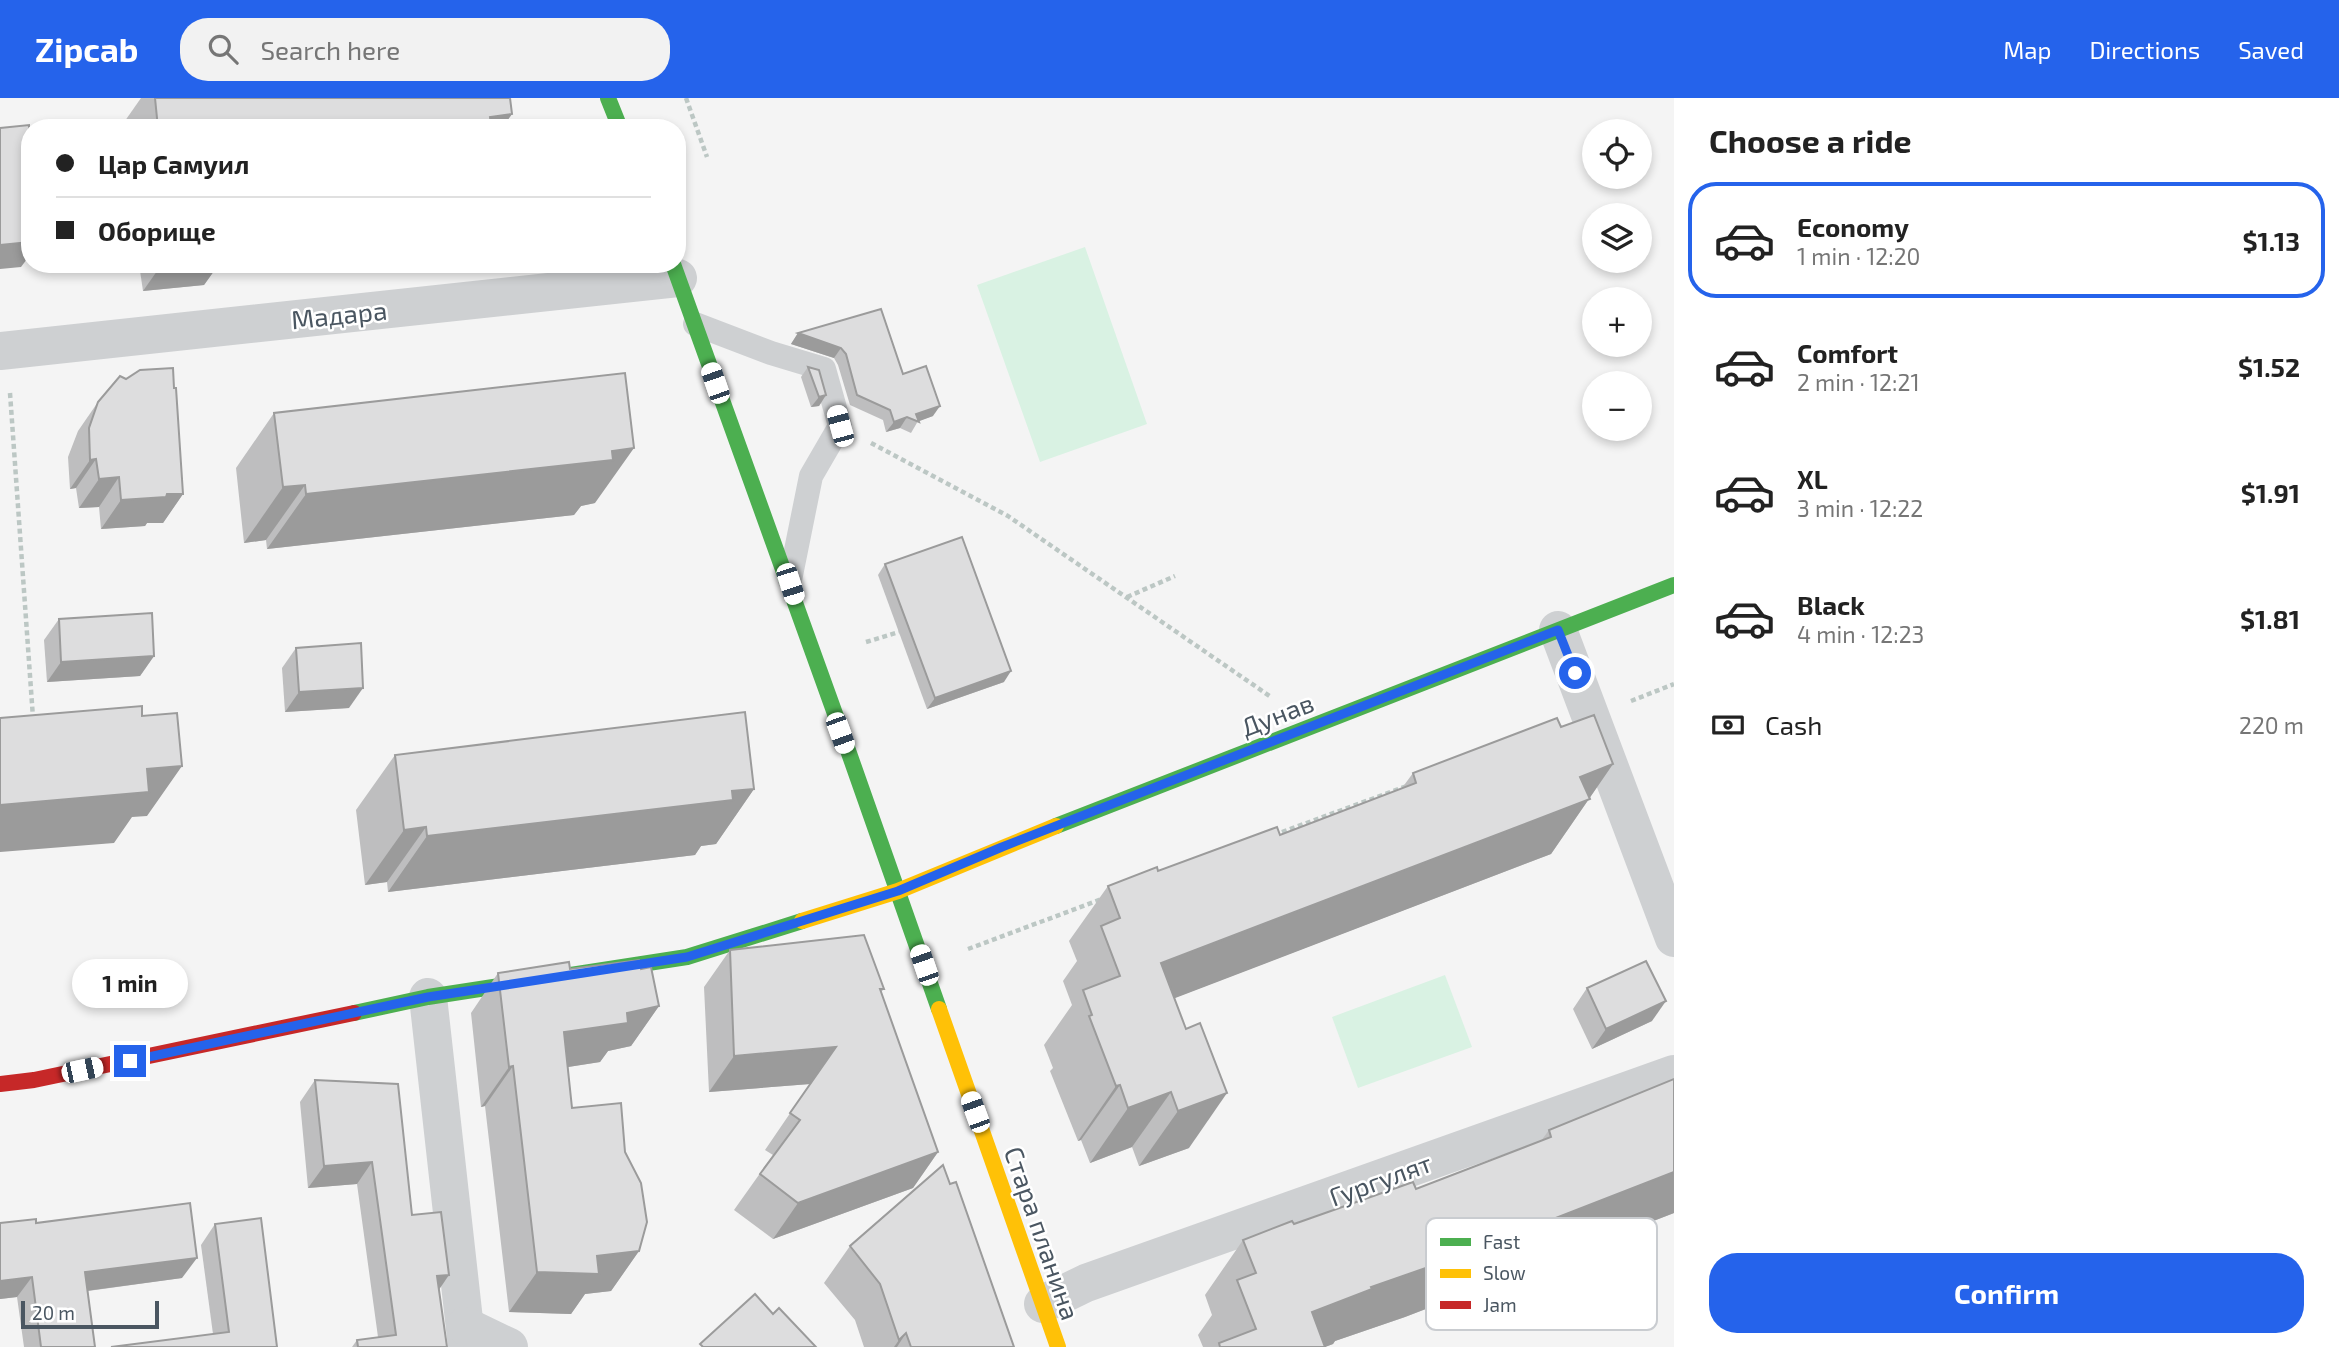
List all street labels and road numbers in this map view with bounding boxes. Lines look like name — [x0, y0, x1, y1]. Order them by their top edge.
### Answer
street label: Мадара — [290, 294, 388, 334]
street label: Дунав — [1236, 686, 1318, 743]
street label: Стара планина — [999, 1142, 1087, 1324]
street label: Гургулят — [1325, 1146, 1436, 1213]

